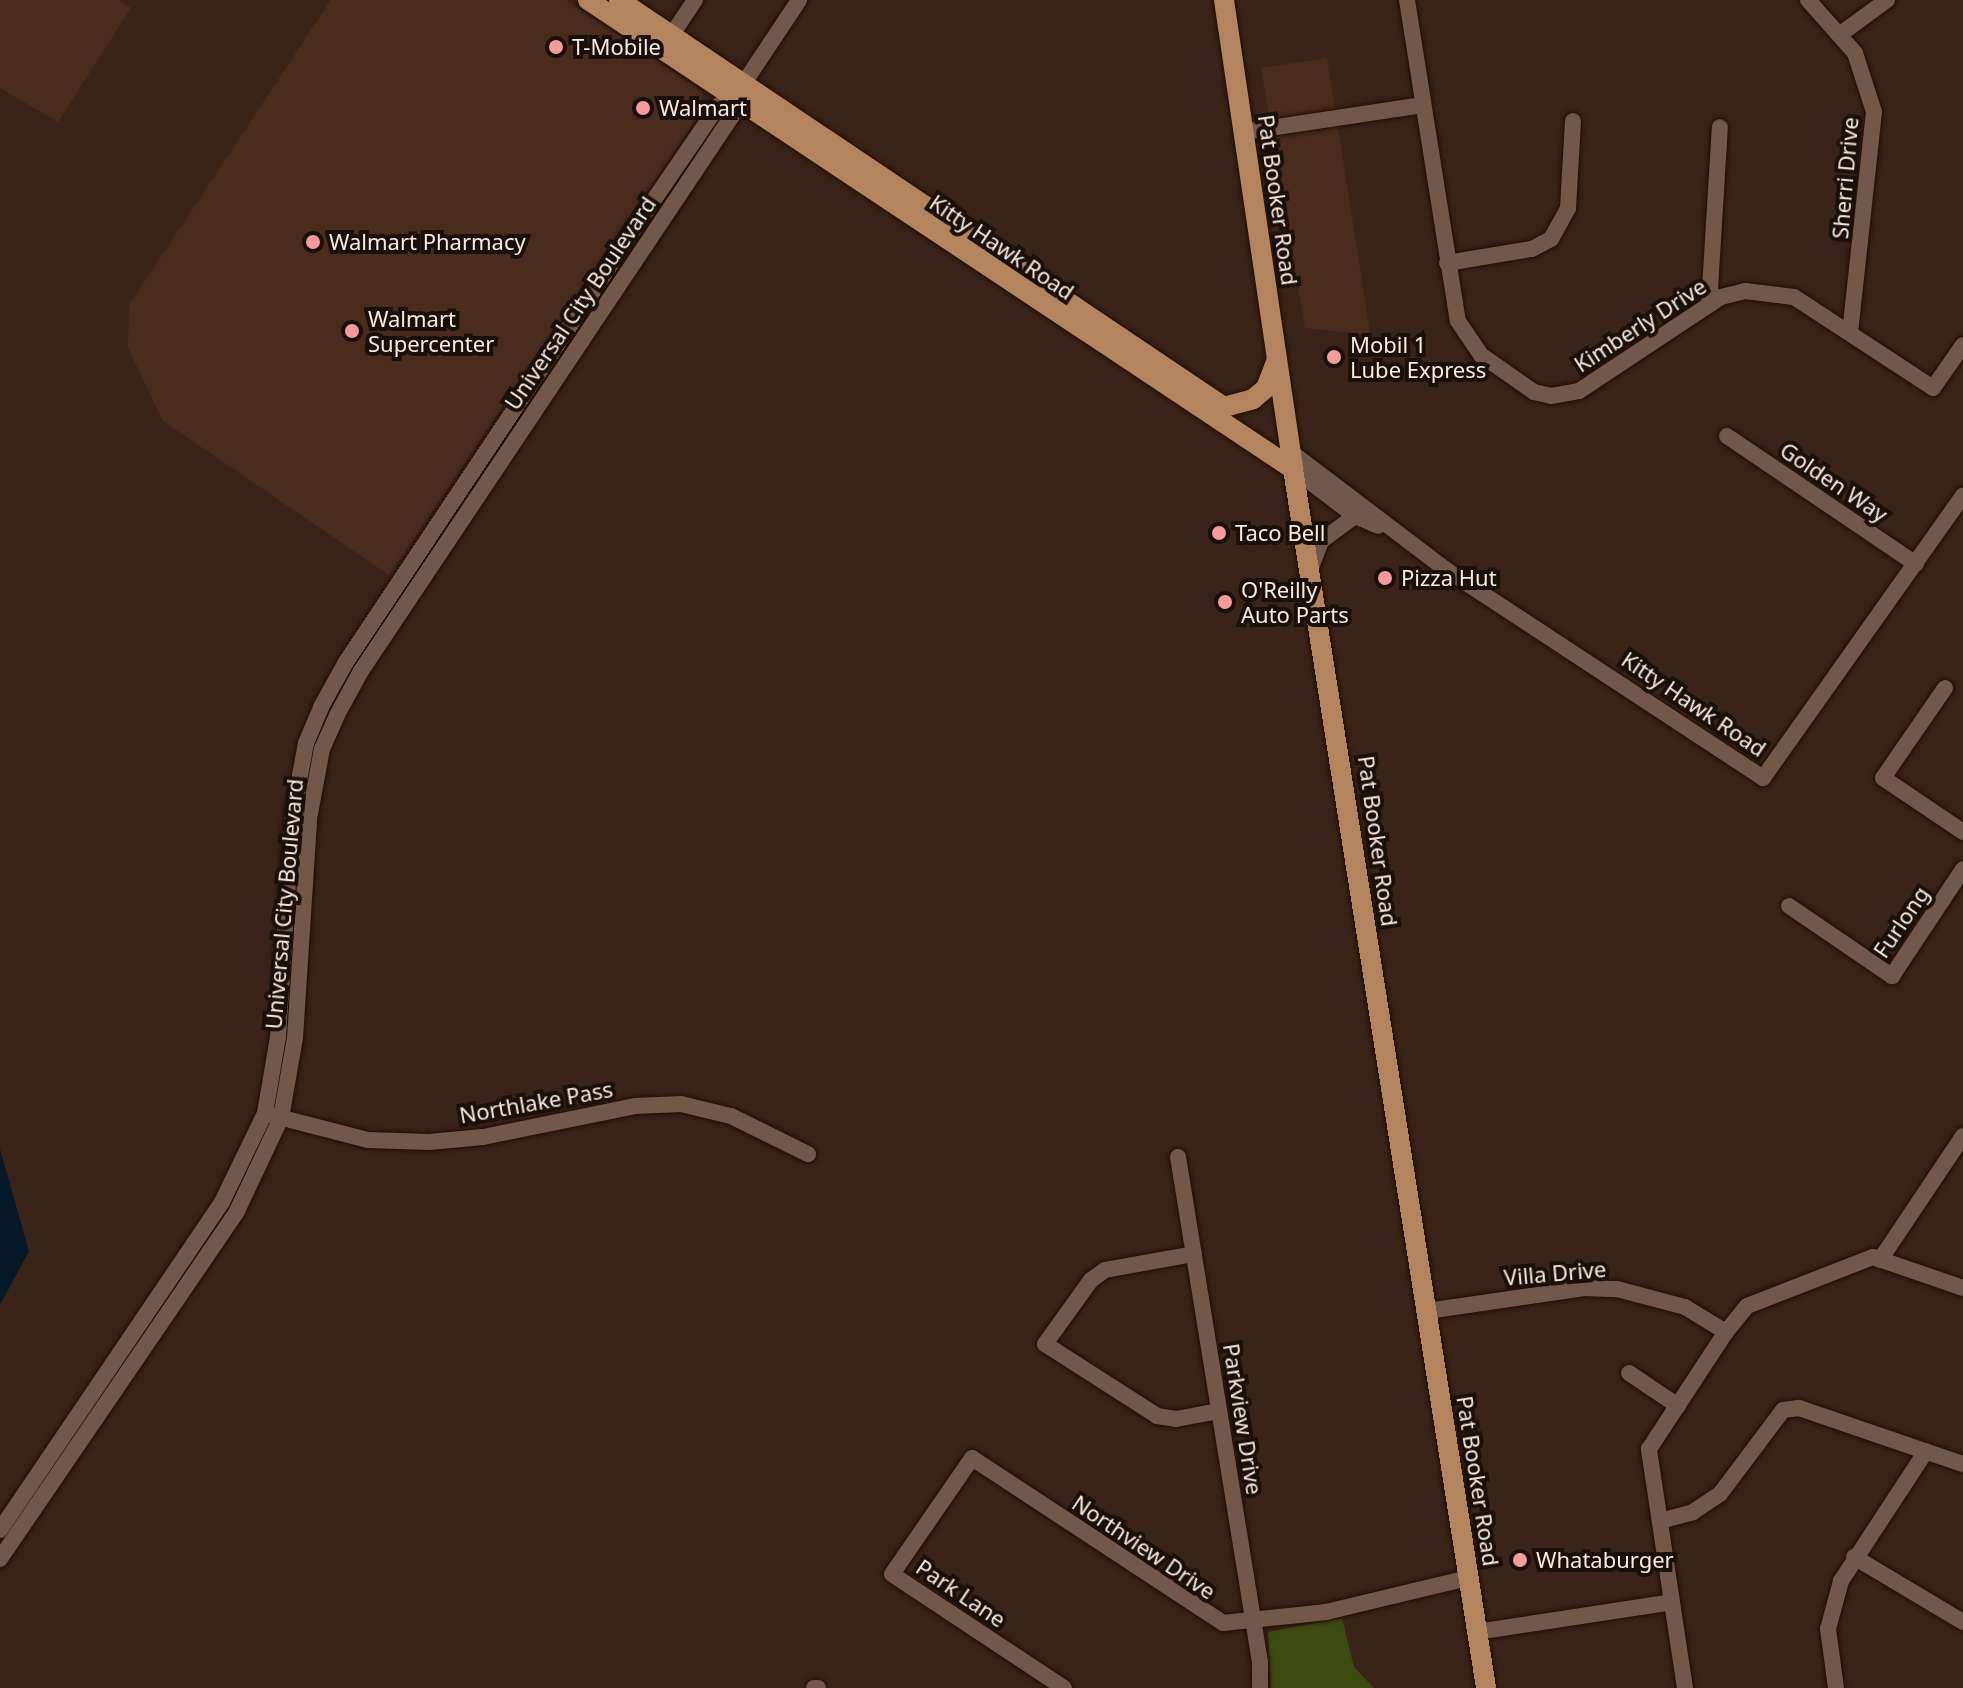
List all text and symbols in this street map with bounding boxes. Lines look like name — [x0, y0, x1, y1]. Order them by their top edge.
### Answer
place label: T-Mobile — [572, 34, 661, 60]
marker: T-Mobile — [547, 38, 565, 56]
place label: Walmart — [659, 95, 747, 121]
marker: Walmart — [634, 99, 652, 117]
street label: Pat Booker Road — [1253, 113, 1303, 287]
street label: Sherri Drive — [1827, 116, 1863, 240]
street label: Kitty Hawk Road — [925, 189, 1079, 305]
street label: Universal City Boulevard — [499, 191, 661, 415]
place label: Walmart Pharmacy — [329, 229, 526, 255]
marker: Walmart Pharmacy — [304, 233, 322, 251]
street label: Kimberly Drive — [1569, 273, 1711, 377]
place label: Walmart Supercenter — [368, 305, 494, 356]
marker: Walmart Supercenter — [343, 322, 361, 340]
place label: Mobil 1 Lube Express — [1350, 331, 1486, 382]
marker: Mobil 1 Lube Express — [1325, 348, 1343, 366]
street label: Golden Way — [1775, 436, 1893, 528]
place label: Taco Bell — [1235, 520, 1325, 546]
marker: Taco Bell — [1210, 524, 1228, 542]
place label: Pizza Hut — [1401, 565, 1497, 591]
marker: Pizza Hut — [1376, 569, 1394, 587]
place label: O'Reilly Auto Parts — [1241, 576, 1349, 628]
marker: O'Reilly Auto Parts — [1216, 593, 1234, 611]
street label: Kitty Hawk Road — [1617, 646, 1771, 762]
street label: Pat Booker Road — [1353, 754, 1403, 928]
street label: Universal City Boulevard — [260, 778, 308, 1030]
street label: Furlong — [1868, 881, 1934, 963]
street label: Northlake Pass — [457, 1076, 615, 1128]
street label: Villa Drive — [1503, 1255, 1607, 1291]
street label: Parkview Drive — [1218, 1342, 1268, 1496]
street label: Pat Booker Road — [1452, 1394, 1504, 1568]
street label: Northview Drive — [1067, 1489, 1221, 1605]
place label: Whataburger — [1536, 1547, 1674, 1573]
marker: Whataburger — [1511, 1551, 1529, 1569]
street label: Park Lane — [911, 1554, 1011, 1632]

